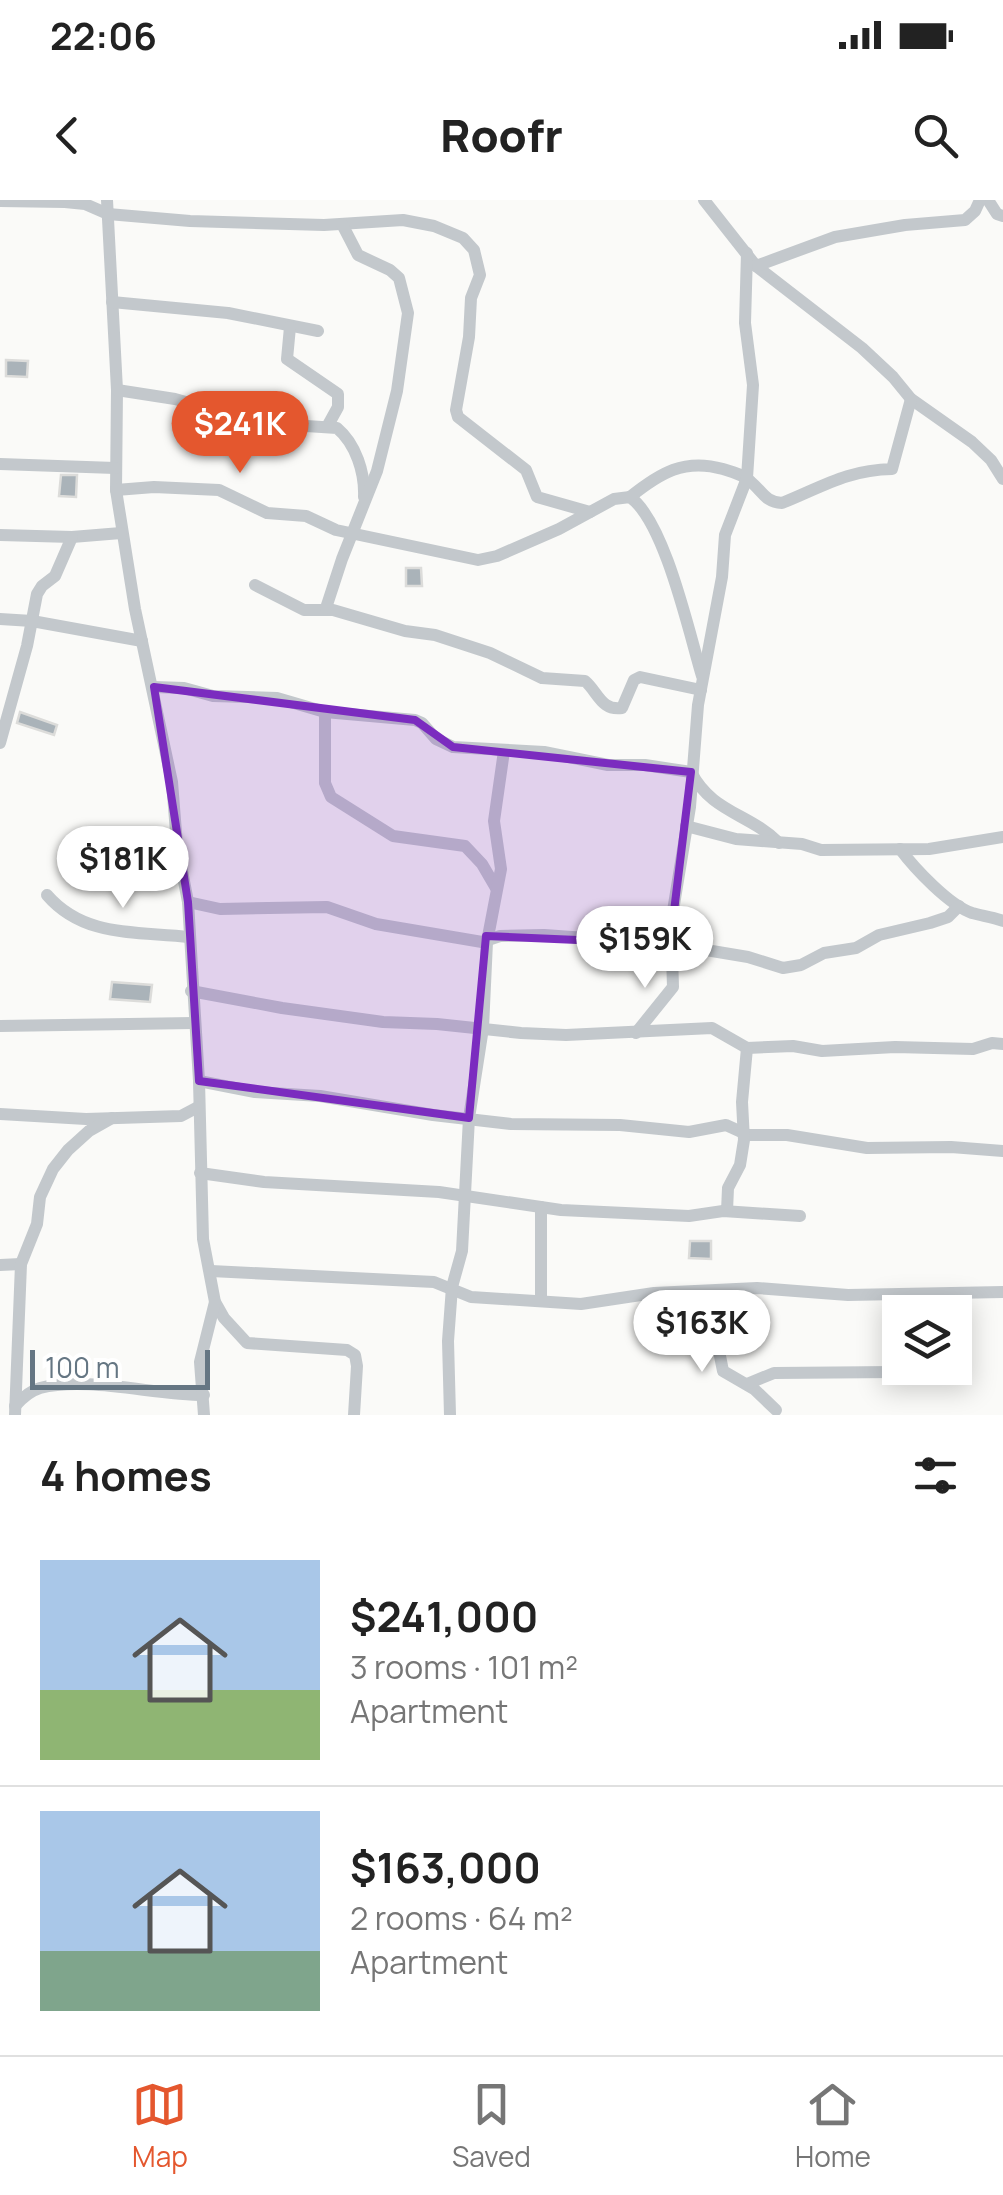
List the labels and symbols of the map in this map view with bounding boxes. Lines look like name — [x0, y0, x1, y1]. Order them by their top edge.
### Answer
pin: $241K — [170, 391, 310, 476]
pin: $181K — [53, 826, 193, 911]
pin: $159K — [575, 906, 715, 991]
pin: $163K — [632, 1290, 772, 1375]
scale bar — [30, 1345, 210, 1390]

